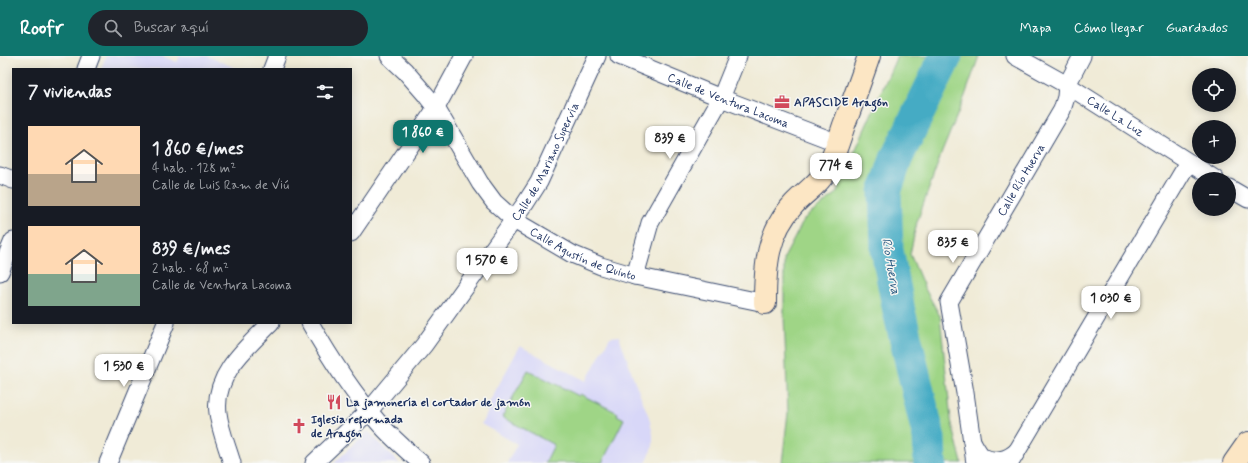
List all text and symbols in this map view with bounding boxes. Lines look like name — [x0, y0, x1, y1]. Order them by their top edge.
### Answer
search box — [88, 10, 368, 46]
text: Roofr — [20, 16, 64, 41]
icon: search — [102, 17, 124, 39]
text: Buscar aquí — [134, 18, 209, 38]
text: Mapa — [1020, 19, 1052, 37]
text: Cómo llegar — [1074, 19, 1144, 37]
text: Guardados — [1166, 19, 1228, 37]
map controls — [1192, 68, 1236, 216]
button: locate — [1192, 68, 1236, 112]
street label: Calle de Ventura Lacoma — [665, 70, 791, 132]
text: 7 viviendas — [28, 81, 112, 103]
icon: filters — [314, 81, 336, 103]
office icon: APASCIDE Aragón — [773, 93, 791, 111]
street label: Calle La Luz — [1083, 93, 1147, 141]
place label: APASCIDE Aragón — [794, 95, 888, 112]
street label: Calle de Mariano Supervía — [508, 100, 583, 225]
pin: 1 860 € — [386, 120, 460, 154]
button: + — [1192, 120, 1236, 164]
text: 1 860 € — [402, 124, 444, 141]
pin: 839 € — [642, 126, 698, 160]
text: 839 € — [654, 130, 686, 147]
text: 1 860 €/mes — [152, 138, 244, 160]
street label: Calle Río Huerva — [994, 141, 1049, 219]
icon: home — [60, 142, 108, 190]
pin: 774 € — [808, 153, 864, 187]
text: 774 € — [819, 157, 853, 174]
text: 4 hab. · 128 m² — [152, 160, 236, 177]
button: − — [1192, 172, 1236, 216]
text: Calle de Luis Ram de Viú — [152, 177, 289, 194]
street label: Calle Agustín de Quinto — [526, 224, 638, 285]
pin: 835 € — [925, 230, 981, 264]
text: 835 € — [937, 234, 969, 251]
water label: Río Huerva — [877, 237, 904, 296]
text: 839 €/mes — [152, 238, 230, 260]
icon: home — [60, 242, 108, 290]
pin: 1 570 € — [450, 248, 524, 282]
text: 1 570 € — [466, 252, 508, 269]
text: 2 hab. · 68 m² — [152, 260, 229, 277]
text: Calle de Ventura Lacoma — [152, 277, 292, 294]
pin: 1 030 € — [1074, 286, 1148, 320]
text: 1 030 € — [1090, 290, 1132, 307]
pin: 1 530 € — [87, 354, 161, 388]
text: 1 530 € — [104, 358, 144, 375]
restaurant icon: La jamonería el cortador de jamón — [325, 393, 343, 411]
place label: La jamonería el cortador de jamón — [346, 395, 530, 411]
place label: Iglesia reformada de Aragón — [311, 412, 403, 443]
church icon: Iglesia reformada de Aragón — [290, 417, 308, 435]

